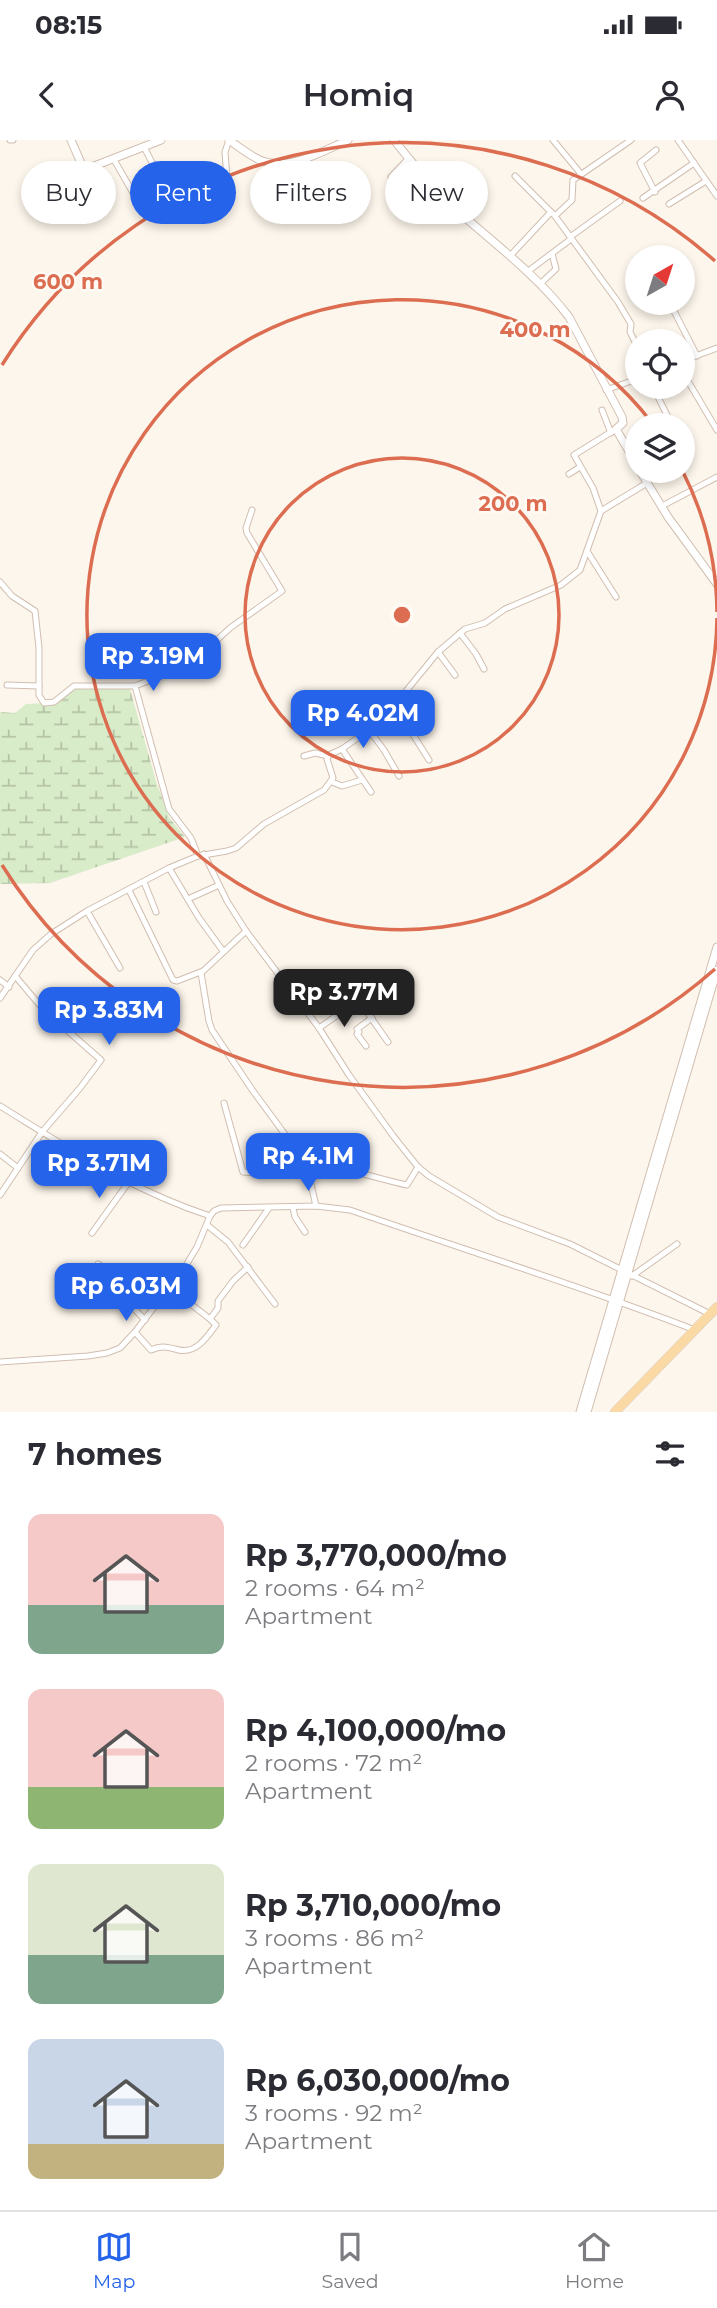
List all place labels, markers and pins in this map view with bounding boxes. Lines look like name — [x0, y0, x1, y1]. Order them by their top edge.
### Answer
centre of rings — [390, 603, 414, 627]
pin: Rp 3.19M — [81, 634, 225, 693]
pin: Rp 4.02M — [291, 690, 435, 750]
pin: Rp 3.77M — [272, 970, 416, 1029]
pin: Rp 3.83M — [37, 988, 181, 1047]
pin: Rp 4.1M — [243, 1133, 373, 1193]
pin: Rp 3.71M — [27, 1140, 171, 1200]
pin: Rp 6.03M — [54, 1264, 198, 1323]

